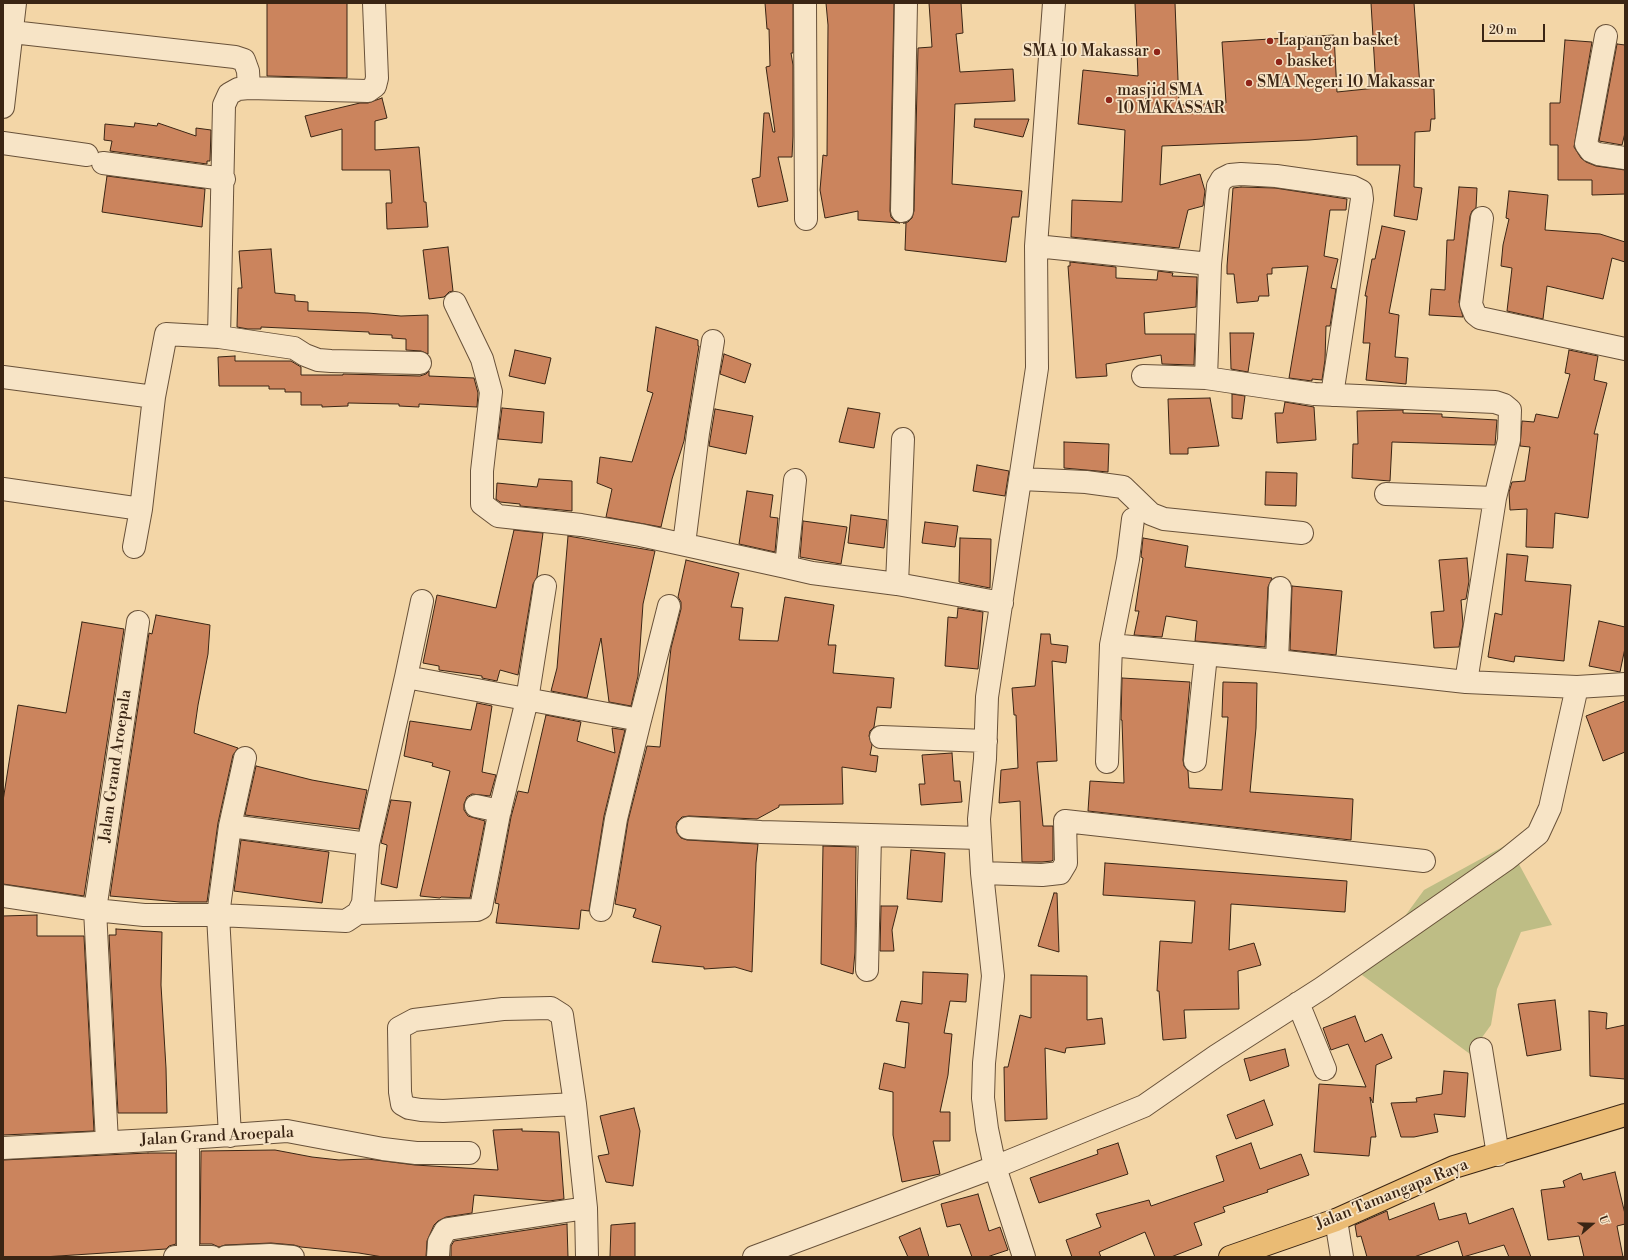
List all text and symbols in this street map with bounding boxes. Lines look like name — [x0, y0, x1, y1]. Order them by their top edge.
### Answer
scale bar — [1484, 16, 1547, 42]
text: 20 m — [1489, 23, 1517, 38]
place label: Lapangan basket — [1278, 31, 1399, 51]
marker: Lapangan basket — [1265, 36, 1275, 46]
place label: SMA 10 Makassar — [1023, 42, 1149, 62]
marker: SMA 10 Makassar — [1152, 47, 1162, 57]
place label: basket — [1287, 52, 1333, 72]
marker: basket — [1274, 57, 1284, 67]
place label: SMA Negeri 10 Makassar — [1257, 73, 1435, 93]
marker: SMA Negeri 10 Makassar — [1244, 78, 1254, 88]
place label: masjid SMA 10 MAKASSAR — [1117, 81, 1225, 119]
marker: masjid SMA 10 MAKASSAR — [1104, 95, 1114, 105]
street label: Jalan Grand Aroepala — [96, 688, 136, 844]
street label: Jalan Grand Aroepala — [140, 1123, 294, 1151]
street label: Jalan Tamangapa Raya — [1313, 1156, 1471, 1234]
north arrow — [1572, 1204, 1612, 1244]
text: U — [1595, 1213, 1611, 1226]

